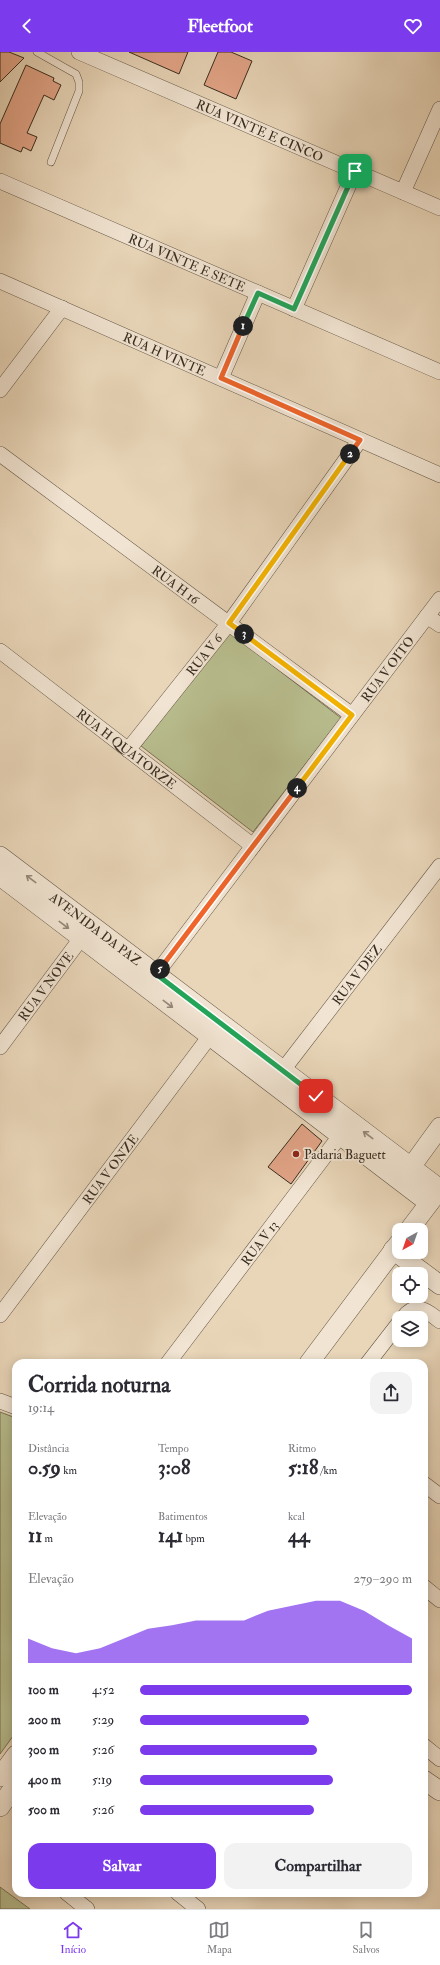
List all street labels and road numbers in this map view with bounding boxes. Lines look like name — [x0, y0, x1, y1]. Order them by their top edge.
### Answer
street label: RUA VINTE E CINCO — [193, 97, 325, 166]
street label: RUA VINTE E SETE — [126, 231, 248, 296]
street label: RUA H VINTE — [120, 329, 208, 380]
street label: RUA H 16 — [148, 562, 203, 609]
street label: RUA V 6 — [183, 630, 227, 679]
street label: RUA V OITO — [358, 633, 418, 705]
street label: RUA H QUATORZE — [73, 706, 179, 793]
street label: AVENIDA DA PAZ — [45, 889, 144, 969]
street label: RUA V DEZ — [329, 941, 386, 1008]
street label: RUA V NOVE — [15, 949, 77, 1025]
street label: RUA V ONZE — [79, 1131, 142, 1208]
street label: RUA V 13 — [238, 1218, 282, 1269]

